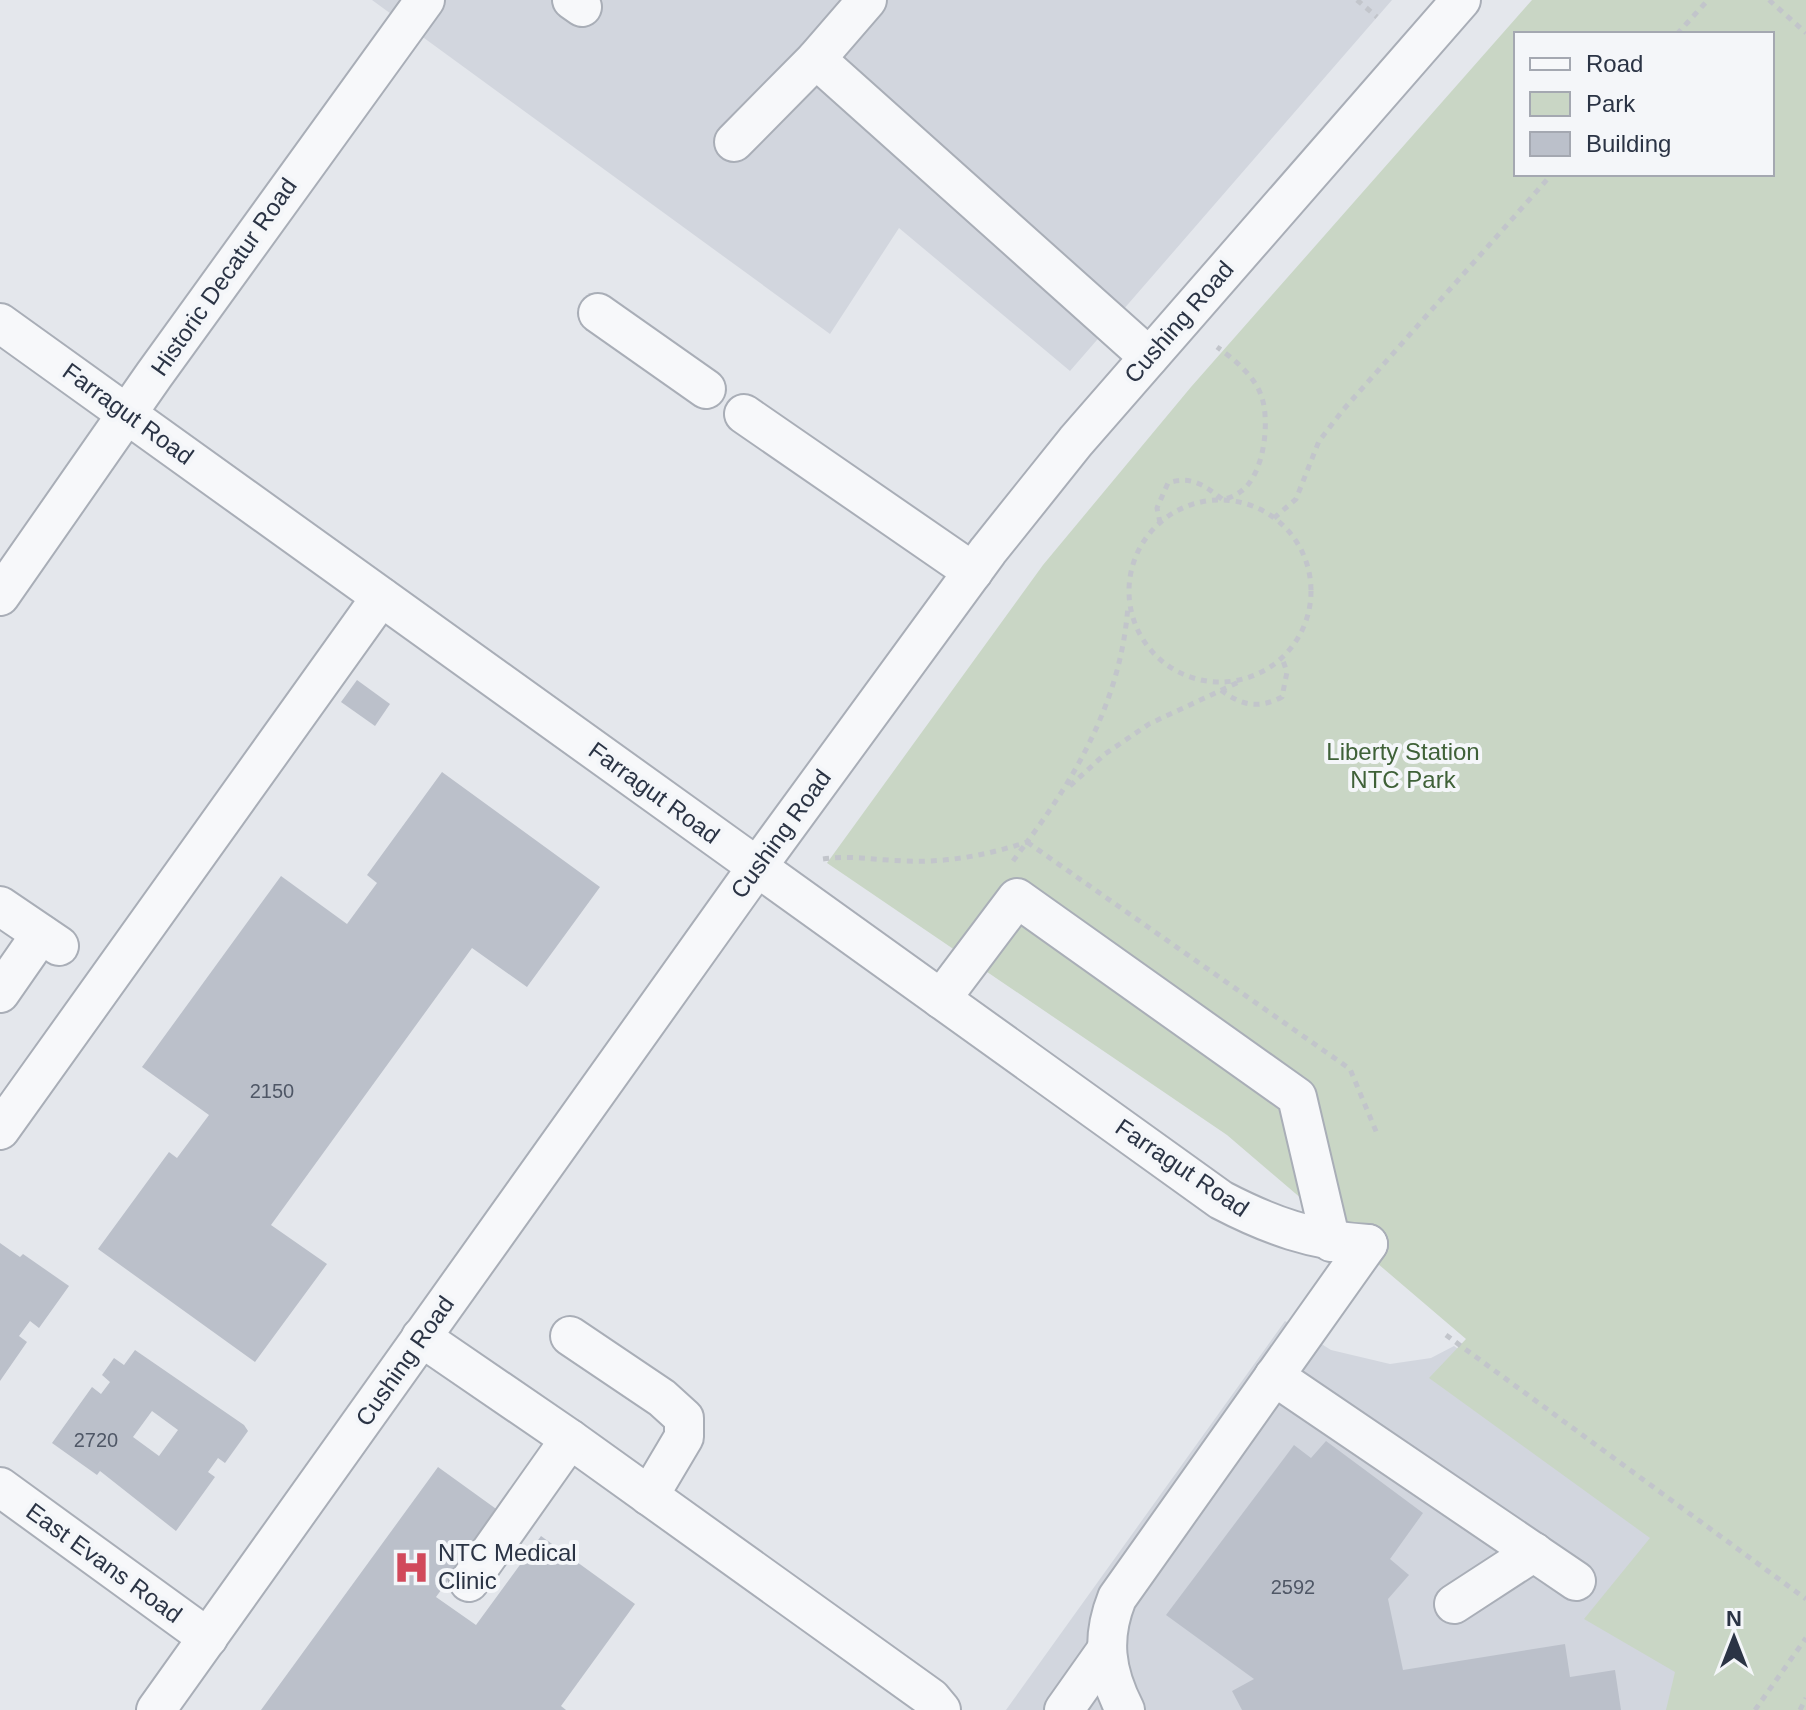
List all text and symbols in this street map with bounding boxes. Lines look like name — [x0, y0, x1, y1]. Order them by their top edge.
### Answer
legend — [1514, 32, 1774, 176]
text: Road — [1586, 50, 1643, 77]
text: Park — [1586, 90, 1636, 117]
text: Building — [1586, 130, 1671, 157]
street label: Historic Decatur Road — [145, 173, 302, 381]
street label: Cushing Road — [1119, 255, 1239, 388]
street label: Farragut Road — [58, 357, 199, 470]
street label: Farragut Road — [584, 736, 725, 849]
park label: Liberty Station NTC Park — [1326, 738, 1480, 793]
street label: Cushing Road — [725, 764, 836, 903]
house number: 2150 — [250, 1080, 294, 1102]
street label: Farragut Road — [1111, 1113, 1254, 1222]
street label: Cushing Road — [350, 1291, 459, 1431]
house number: 2720 — [74, 1429, 118, 1451]
street label: East Evans Road — [21, 1497, 187, 1628]
place label: NTC Medical Clinic — [438, 1539, 577, 1594]
hospital icon: NTC Medical Clinic — [393, 1548, 431, 1586]
house number: 2592 — [1271, 1576, 1315, 1598]
north arrow — [1694, 1598, 1774, 1678]
text: N — [1726, 1606, 1742, 1631]

